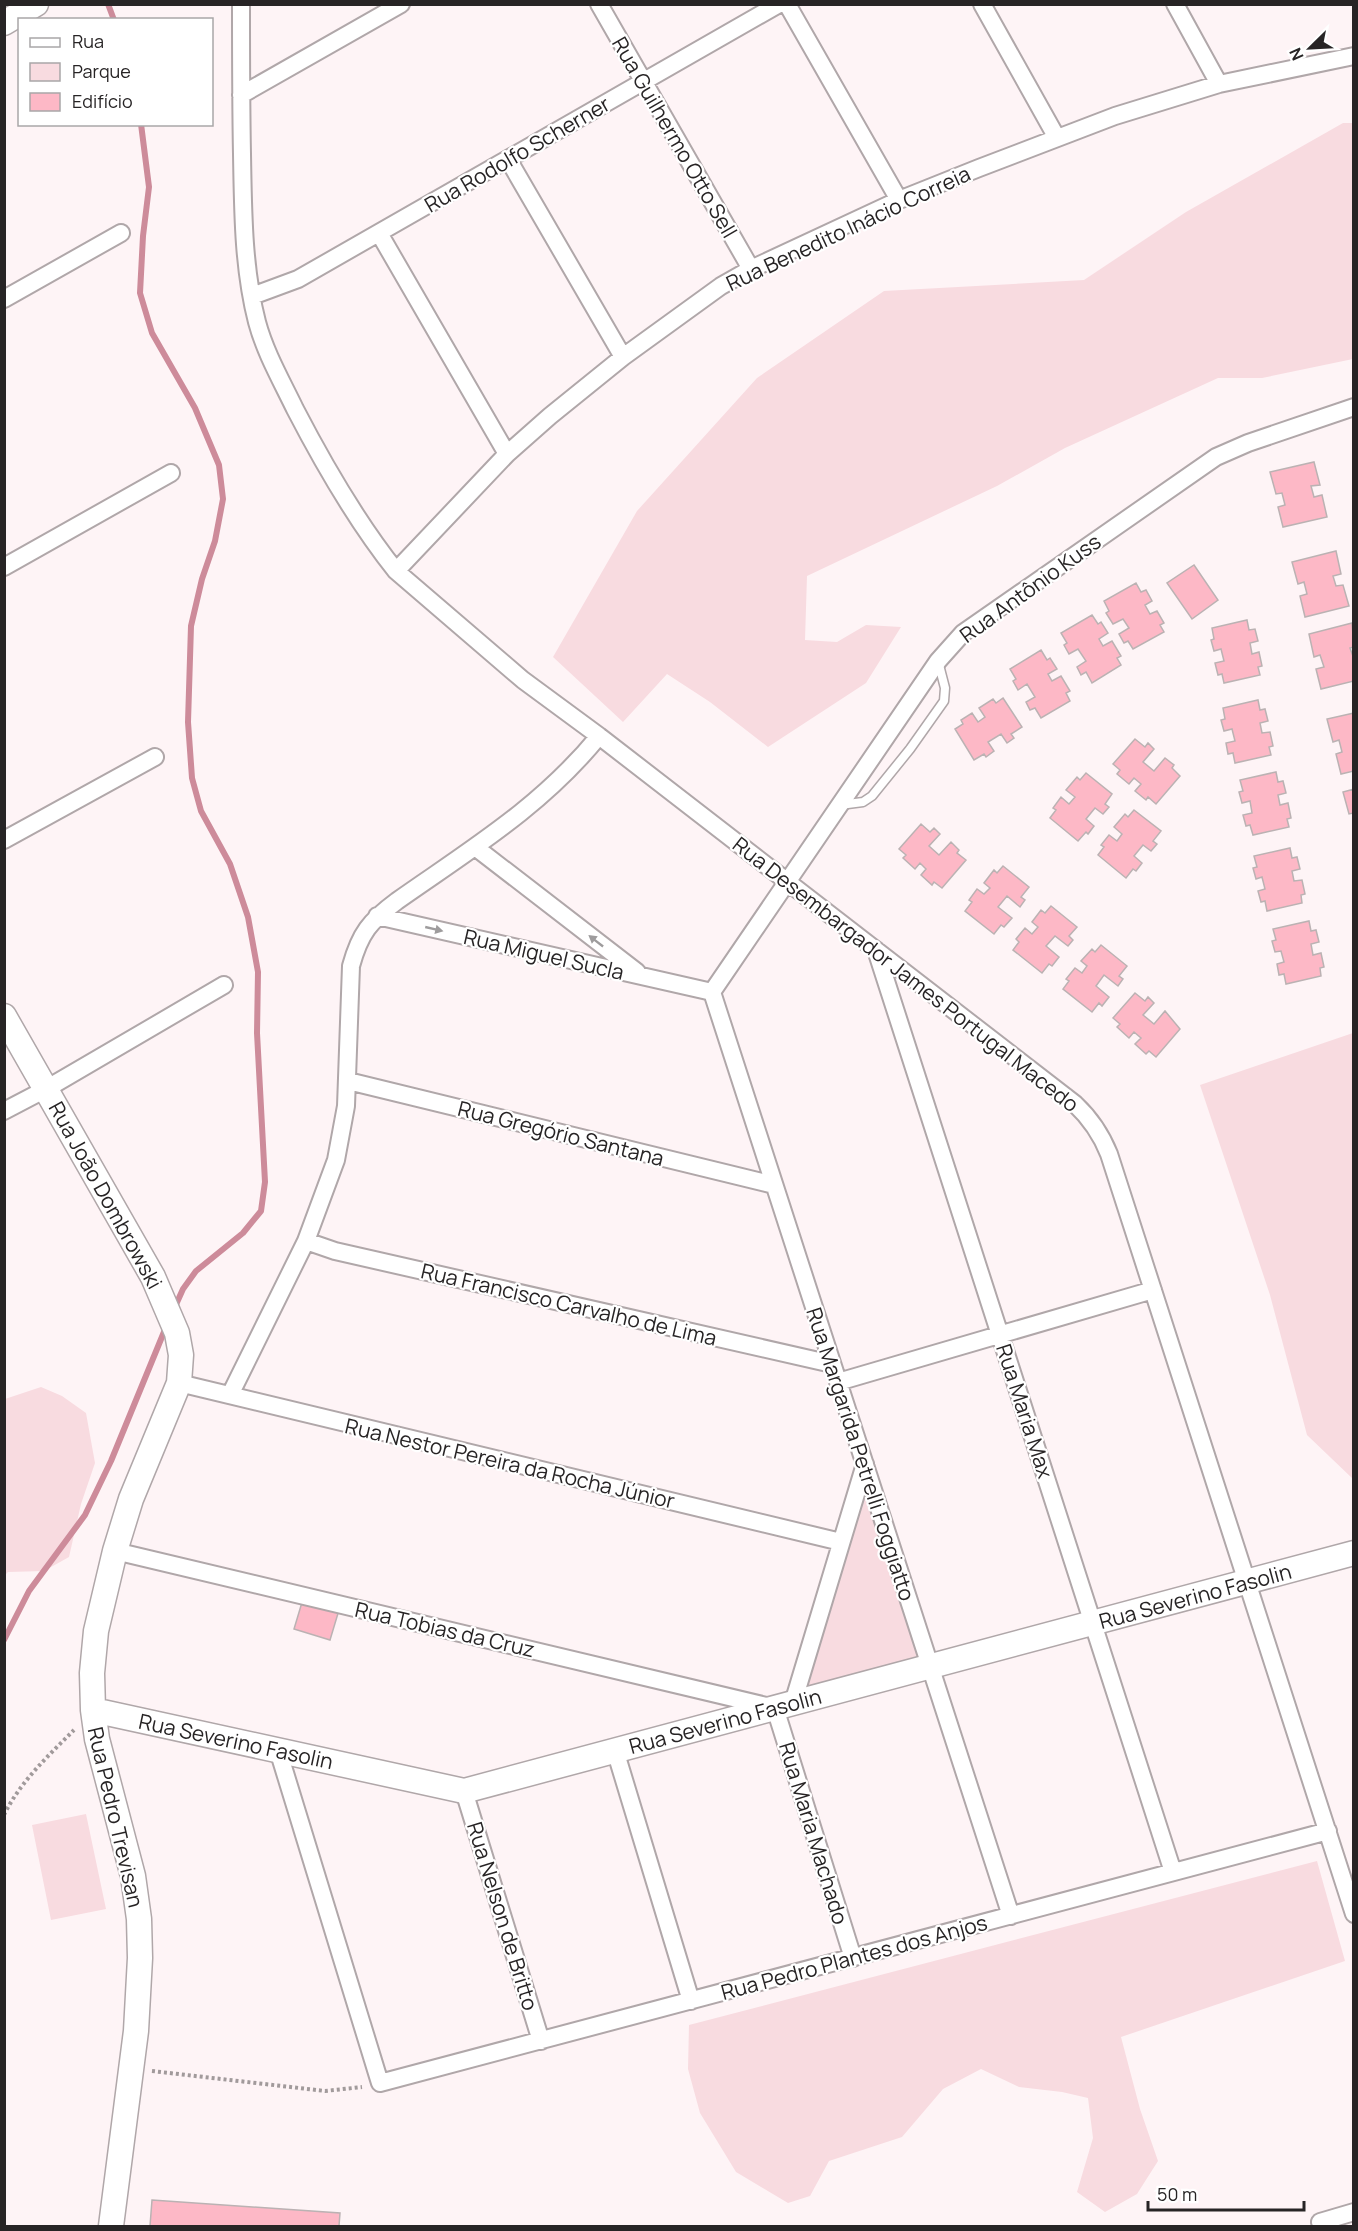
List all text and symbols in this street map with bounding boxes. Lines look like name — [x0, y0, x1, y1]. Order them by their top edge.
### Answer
legend — [18, 18, 213, 126]
north arrow — [1280, 18, 1340, 78]
text: Rua — [72, 29, 104, 53]
street label: Rua Guilhermo Otto Sell — [606, 31, 744, 243]
text: N — [1284, 44, 1309, 64]
text: Parque — [72, 59, 131, 83]
text: Edifício — [72, 89, 133, 113]
street label: Rua Rodolfo Scherner — [419, 89, 615, 219]
street label: Rua Benedito Inácio Correia — [721, 159, 975, 297]
street label: Rua Antônio Kuss — [954, 527, 1106, 649]
street label: Rua Desembargador James Portugal Macedo — [727, 830, 1085, 1118]
street label: Rua Miguel Sucla — [461, 922, 627, 986]
one-way arrow — [424, 925, 443, 934]
one-way arrow — [589, 935, 604, 947]
street label: Rua Gregório Santana — [455, 1094, 667, 1172]
street label: Rua João Dombrowski — [43, 1096, 169, 1294]
street label: Rua Francisco Carvalho de Lima — [418, 1256, 720, 1352]
street label: Rua Margarida Petrelli Foggiatto — [800, 1304, 922, 1604]
street label: Rua Maria Max — [990, 1340, 1060, 1482]
street label: Rua Nestor Pereira da Rocha Júnior — [342, 1411, 678, 1515]
street label: Rua Severino Fasolin — [1096, 1557, 1294, 1635]
street label: Rua Tobias da Cruz — [352, 1595, 538, 1663]
street label: Rua Severino Fasolin — [626, 1682, 824, 1760]
street label: Rua Severino Fasolin — [136, 1707, 336, 1775]
street label: Rua Pedro Trevisan — [82, 1724, 150, 1910]
street label: Rua Maria Machado — [773, 1738, 855, 1928]
street label: Rua Nelson de Britto — [461, 1818, 545, 2014]
street label: Rua Pedro Plantes dos Anjos — [718, 1908, 990, 2006]
scale bar — [1148, 2174, 1304, 2212]
text: 50 m — [1157, 2182, 1197, 2206]

